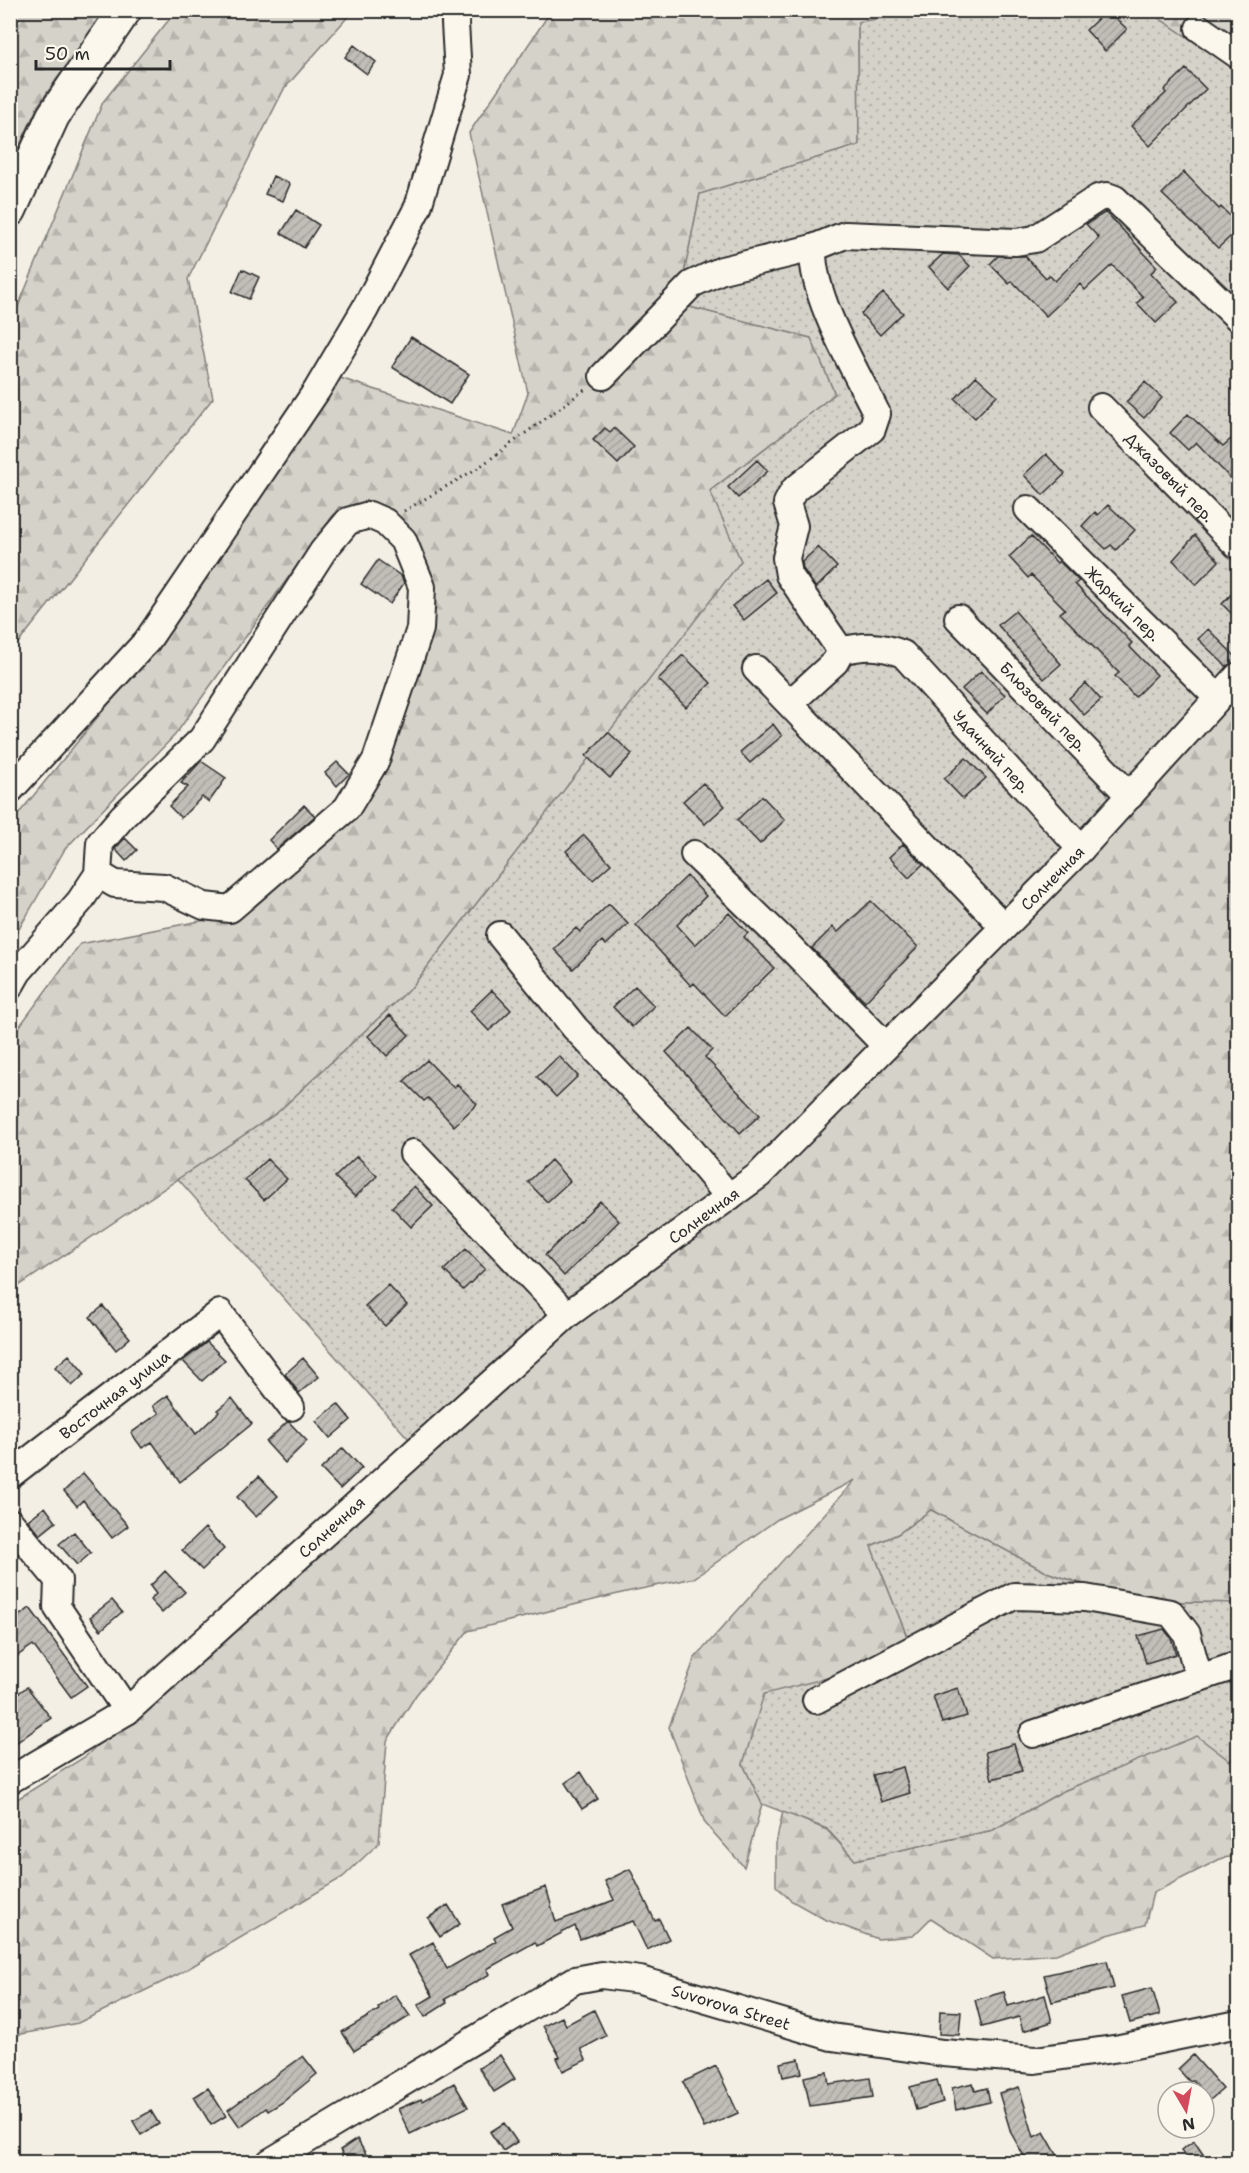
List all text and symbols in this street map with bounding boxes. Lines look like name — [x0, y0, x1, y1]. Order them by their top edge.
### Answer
scale bar — [36, 33, 170, 71]
text: 50 m — [45, 42, 90, 66]
street label: Джазовый пер. — [1121, 427, 1219, 526]
street label: Жаркий пер. — [1081, 561, 1165, 646]
street label: Блюзовый пер. — [995, 657, 1092, 756]
street label: Удачный пер. — [949, 705, 1035, 797]
street label: Солнечная — [1016, 841, 1089, 915]
street label: Солнечная — [664, 1182, 743, 1248]
street label: Восточная улица — [55, 1345, 174, 1444]
street label: Солнечная — [294, 1491, 369, 1562]
street label: Suvorova Street — [669, 1980, 793, 2035]
north arrow — [1156, 2080, 1216, 2140]
text: N — [1180, 2113, 1197, 2136]

